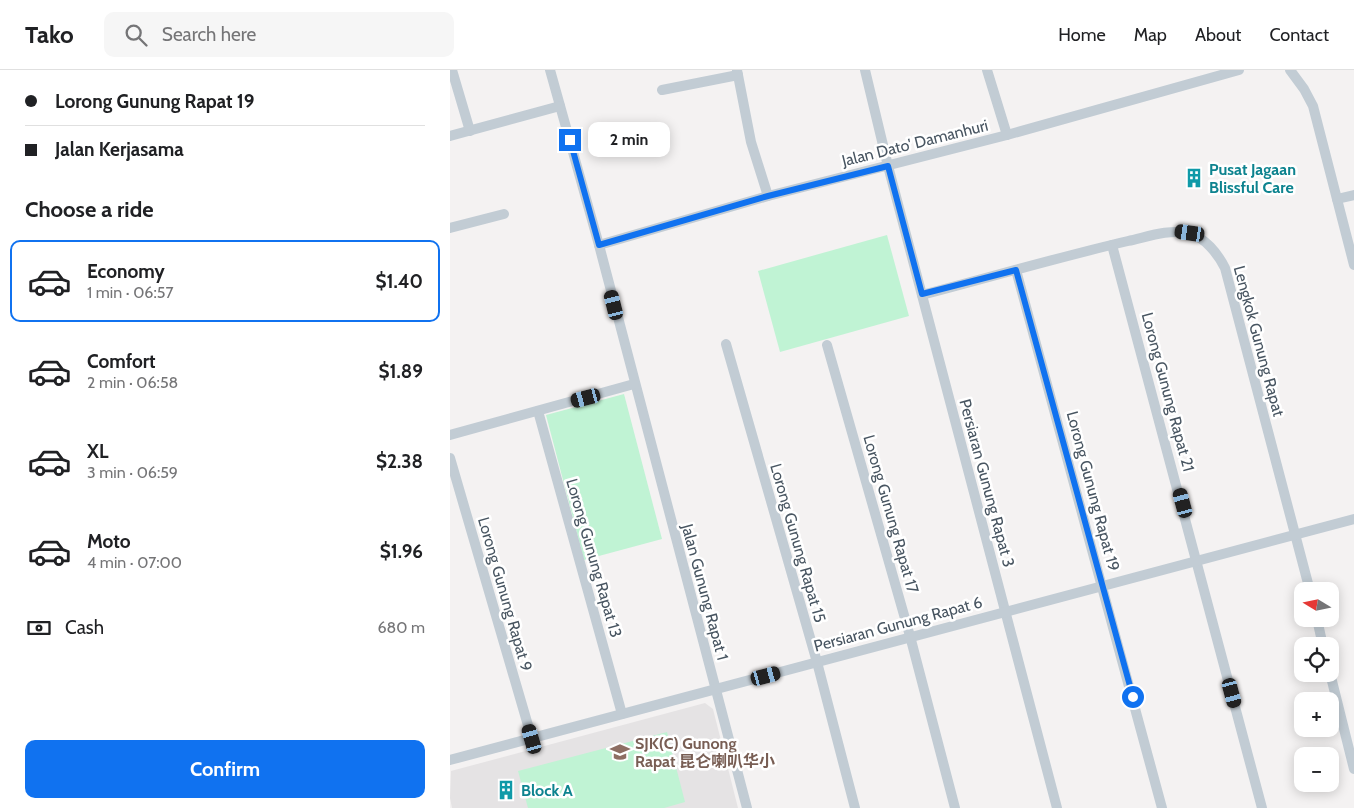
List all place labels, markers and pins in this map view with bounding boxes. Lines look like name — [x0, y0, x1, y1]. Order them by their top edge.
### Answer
place label: Pusat Jagaan Blissful Care — [1209, 160, 1296, 197]
building icon: Pusat Jagaan Blissful Care — [1183, 167, 1205, 189]
place label: SJK(C) Gunong Rapat 昆仑喇叭华小 — [635, 734, 775, 771]
school or university icon: SJK(C) Gunong Rapat 昆仑喇叭华小 — [609, 741, 631, 763]
building icon: Block A — [495, 779, 517, 801]
place label: Block A — [521, 781, 573, 800]

